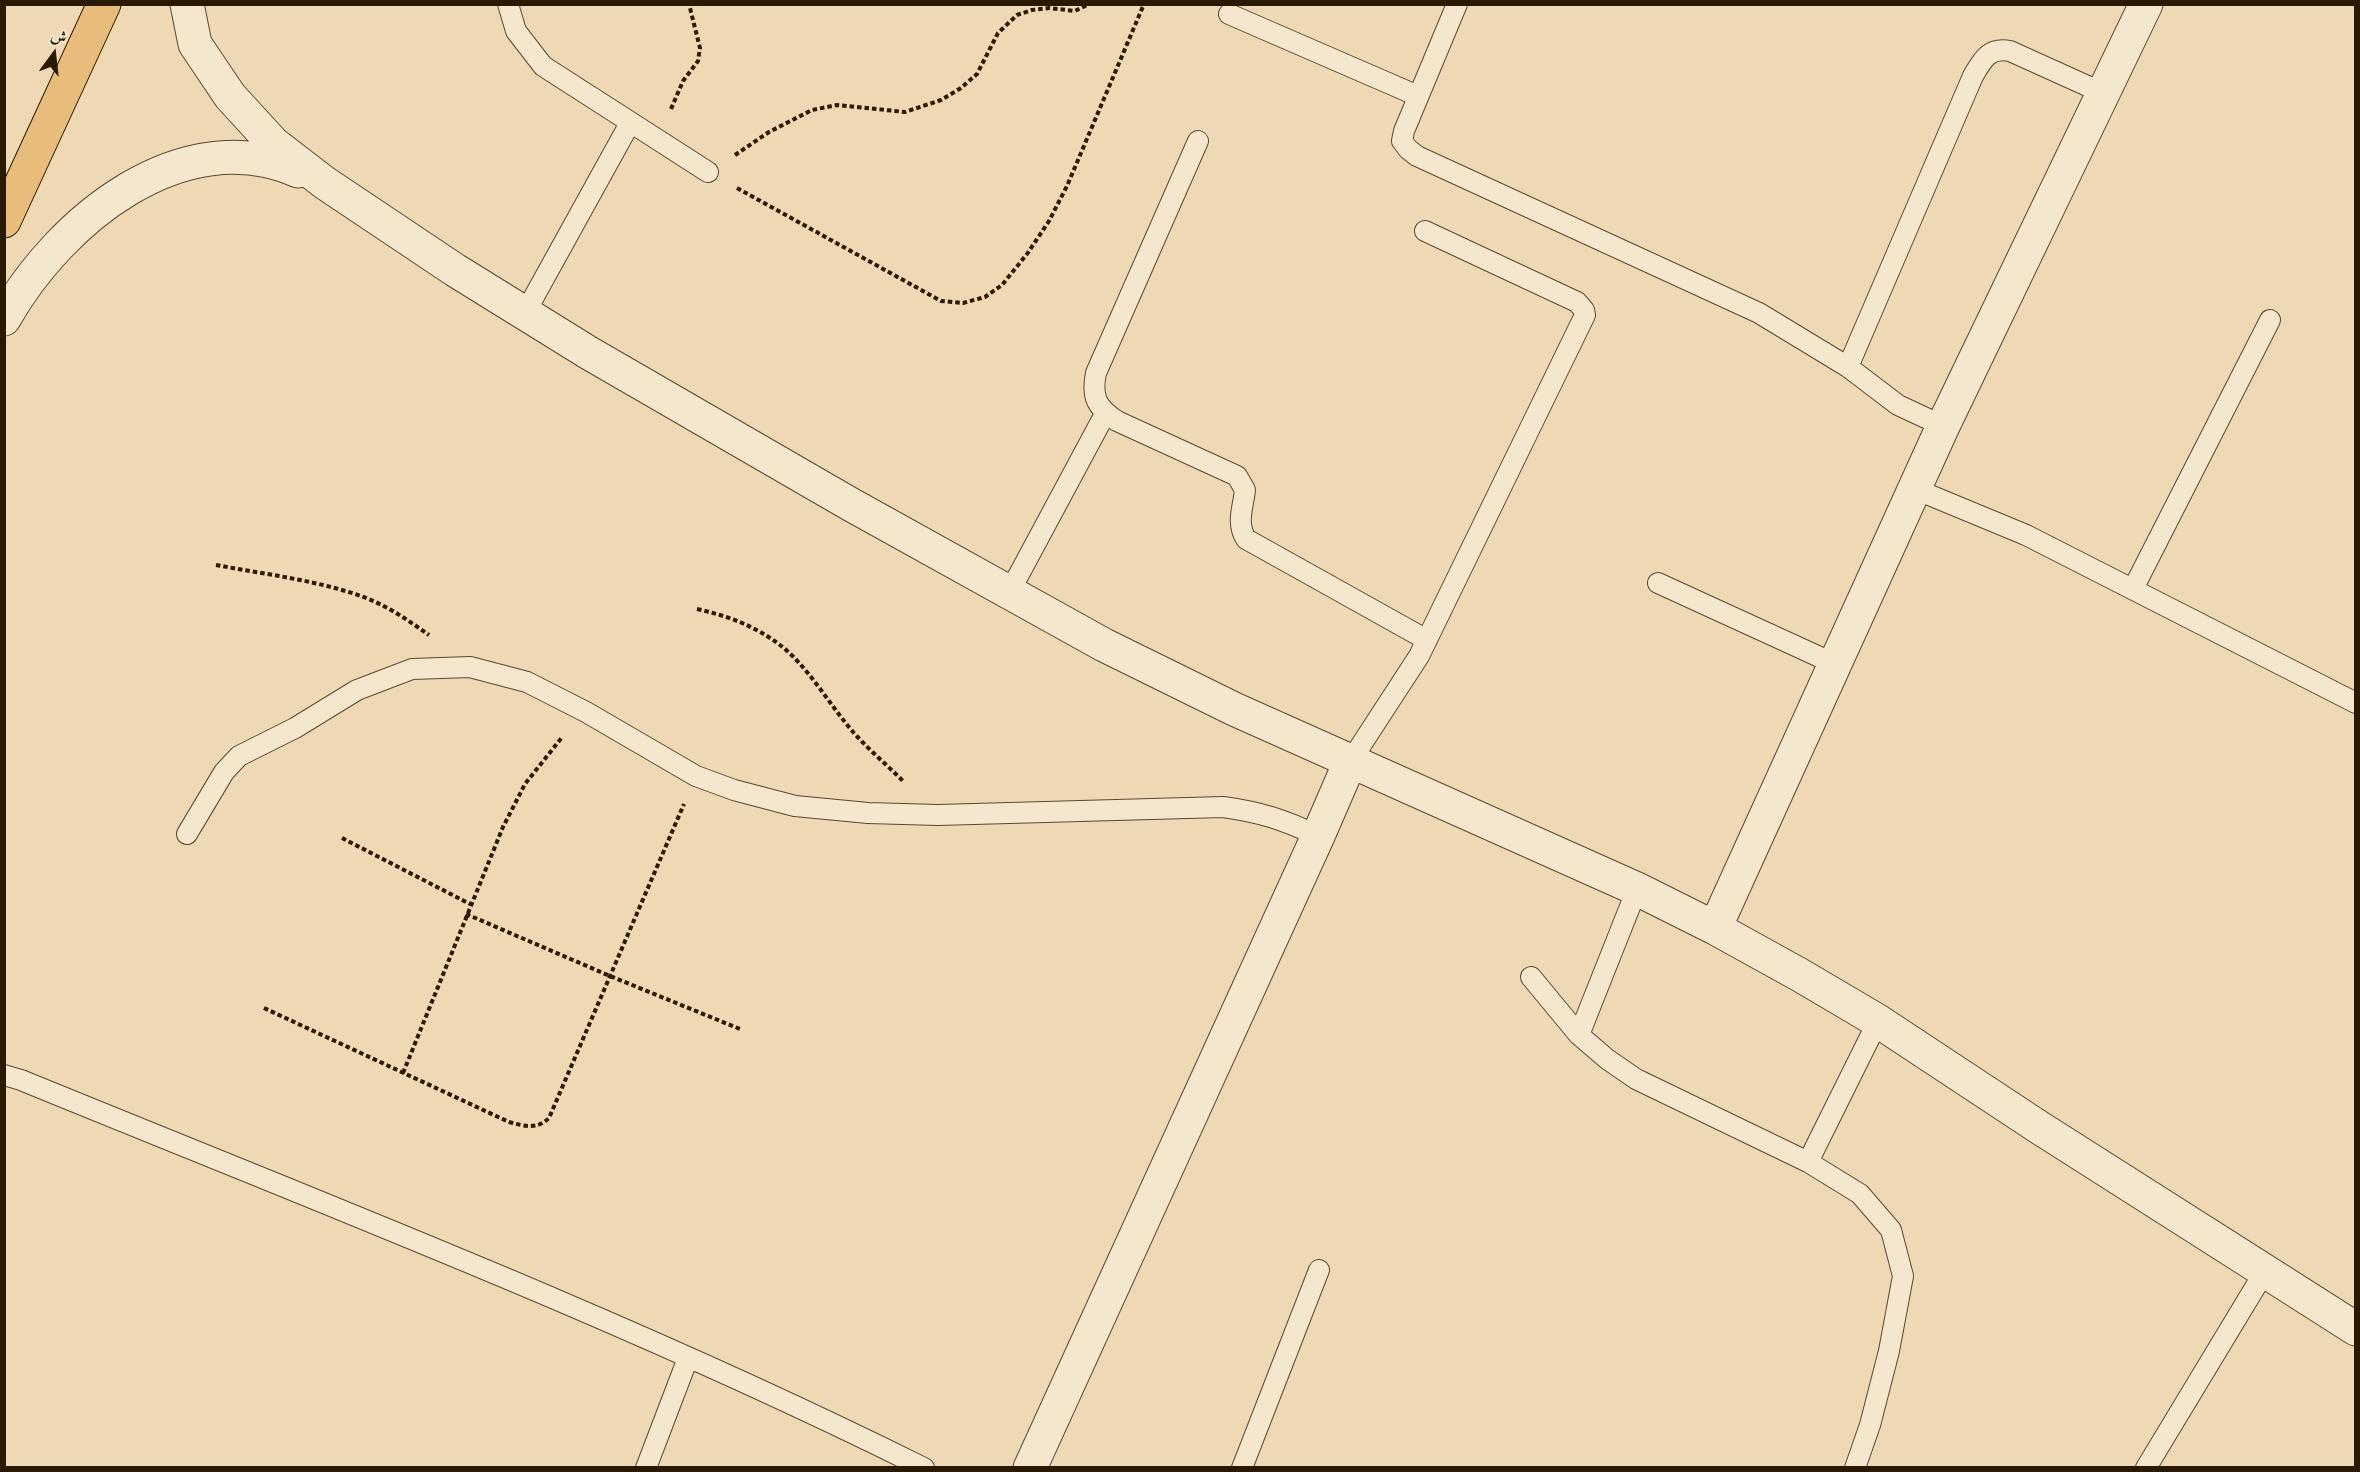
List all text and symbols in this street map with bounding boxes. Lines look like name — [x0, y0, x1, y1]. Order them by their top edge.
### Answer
north arrow — [24, 24, 84, 84]
text: ش — [48, 25, 69, 48]

